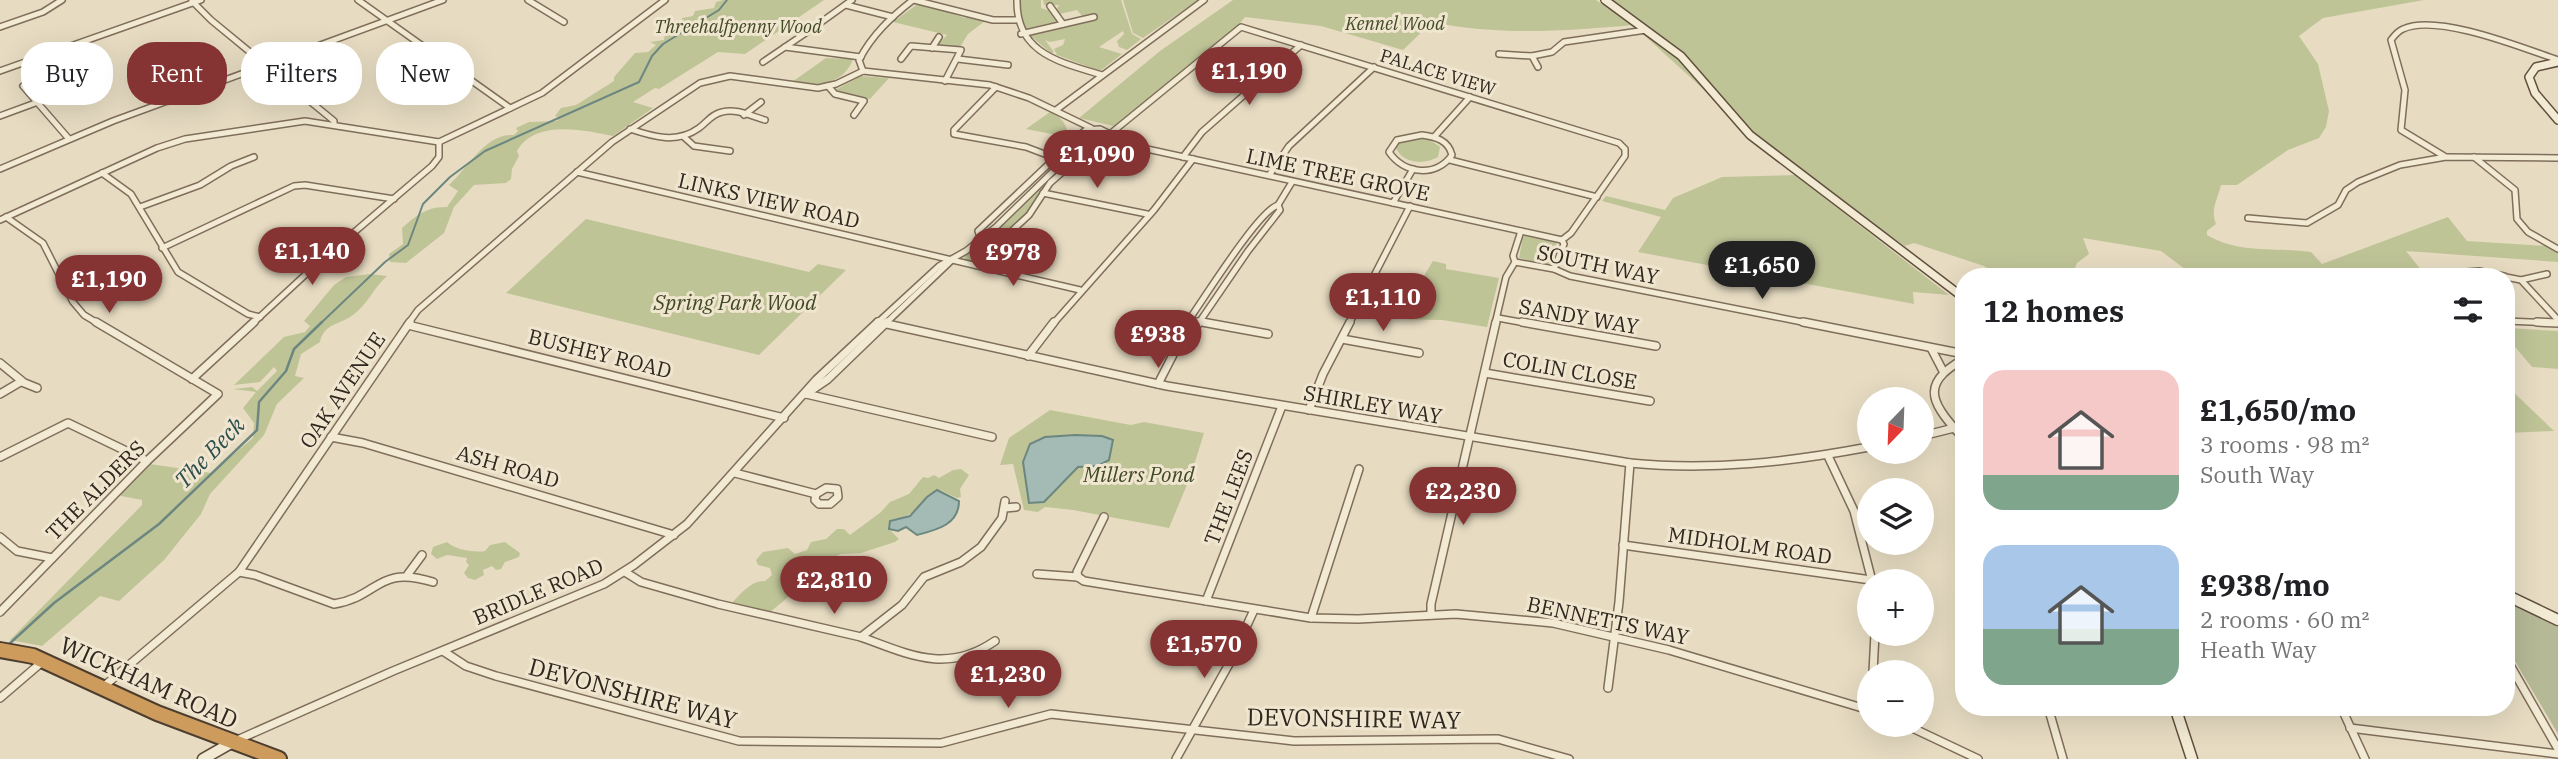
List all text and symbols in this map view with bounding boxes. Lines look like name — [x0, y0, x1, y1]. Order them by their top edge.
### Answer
park label: Kennel Wood — [1344, 12, 1445, 35]
park label: Threehalfpenny Wood — [654, 15, 822, 38]
chip: Buy — [21, 42, 113, 105]
chip: Rent — [127, 42, 227, 105]
chip: Filters — [241, 42, 362, 105]
chip: New — [376, 42, 474, 105]
street label: PALACE VIEW — [1377, 43, 1499, 101]
pin: £1,190 — [1192, 48, 1306, 107]
text: £1,190 — [1211, 55, 1287, 85]
pin: £1,090 — [1040, 130, 1154, 190]
text: £1,090 — [1059, 138, 1135, 168]
street label: LIME TREE GROVE — [1244, 141, 1432, 207]
street label: LINKS VIEW ROAD — [675, 165, 863, 235]
pin: £1,140 — [255, 228, 369, 287]
pin: £978 — [972, 229, 1054, 288]
text: £1,140 — [274, 235, 350, 265]
text: £978 — [985, 236, 1041, 266]
street label: SOUTH WAY — [1534, 237, 1662, 291]
pin: £1,650 — [1705, 242, 1819, 301]
text: £1,650 — [1724, 249, 1800, 279]
pin: £1,190 — [52, 256, 166, 315]
text: £1,190 — [71, 263, 147, 293]
pin: £1,110 — [1326, 274, 1440, 333]
text: £1,110 — [1345, 281, 1421, 311]
park label: Spring Park Wood — [653, 288, 817, 316]
text: 12 homes — [1983, 291, 2124, 330]
icon: filters — [2449, 291, 2487, 329]
street label: SANDY WAY — [1517, 292, 1641, 340]
pin: £938 — [1117, 310, 1199, 370]
text: £938 — [1130, 318, 1186, 348]
street label: BUSHEY ROAD — [525, 322, 675, 384]
street label: OAK AVENUE — [293, 326, 391, 454]
street label: COLIN CLOSE — [1501, 344, 1639, 396]
street label: SHIRLEY WAY — [1302, 378, 1444, 430]
north arrow — [1857, 387, 1934, 464]
map controls — [1857, 387, 1934, 737]
text: £1,650/mo — [2200, 390, 2356, 429]
icon: home — [2039, 398, 2123, 482]
water label: The Beck — [168, 409, 251, 494]
text: 3 rooms · 98 m² — [2200, 429, 2370, 459]
street label: THE ALDERS — [39, 434, 151, 546]
street label: ASH ROAD — [453, 438, 563, 494]
street label: THE LEES — [1197, 445, 1259, 549]
text: South Way — [2200, 459, 2314, 489]
park label: Millers Pond — [1082, 460, 1195, 488]
pin: £2,230 — [1406, 468, 1520, 527]
text: £2,230 — [1425, 475, 1501, 505]
button: layers — [1857, 478, 1934, 555]
street label: MIDHOLM ROAD — [1666, 520, 1834, 570]
street label: BRIDLE ROAD — [469, 551, 607, 631]
pin: £2,810 — [777, 556, 891, 616]
text: £2,810 — [796, 564, 872, 594]
text: £938/mo — [2200, 565, 2330, 604]
button: + — [1857, 569, 1934, 646]
icon: home — [2039, 573, 2123, 657]
street label: BENNETTS WAY — [1525, 589, 1691, 651]
text: 2 rooms · 60 m² — [2200, 604, 2370, 634]
pin: £1,570 — [1147, 620, 1261, 680]
street label: WICKHAM ROAD — [55, 628, 243, 736]
text: £1,570 — [1166, 628, 1242, 658]
text: Heath Way — [2200, 634, 2316, 664]
street label: DEVONSHIRE WAY — [525, 650, 741, 736]
pin: £1,230 — [951, 650, 1065, 710]
text: £1,230 — [970, 658, 1046, 688]
button: − — [1857, 660, 1934, 737]
street label: DEVONSHIRE WAY — [1246, 700, 1462, 736]

